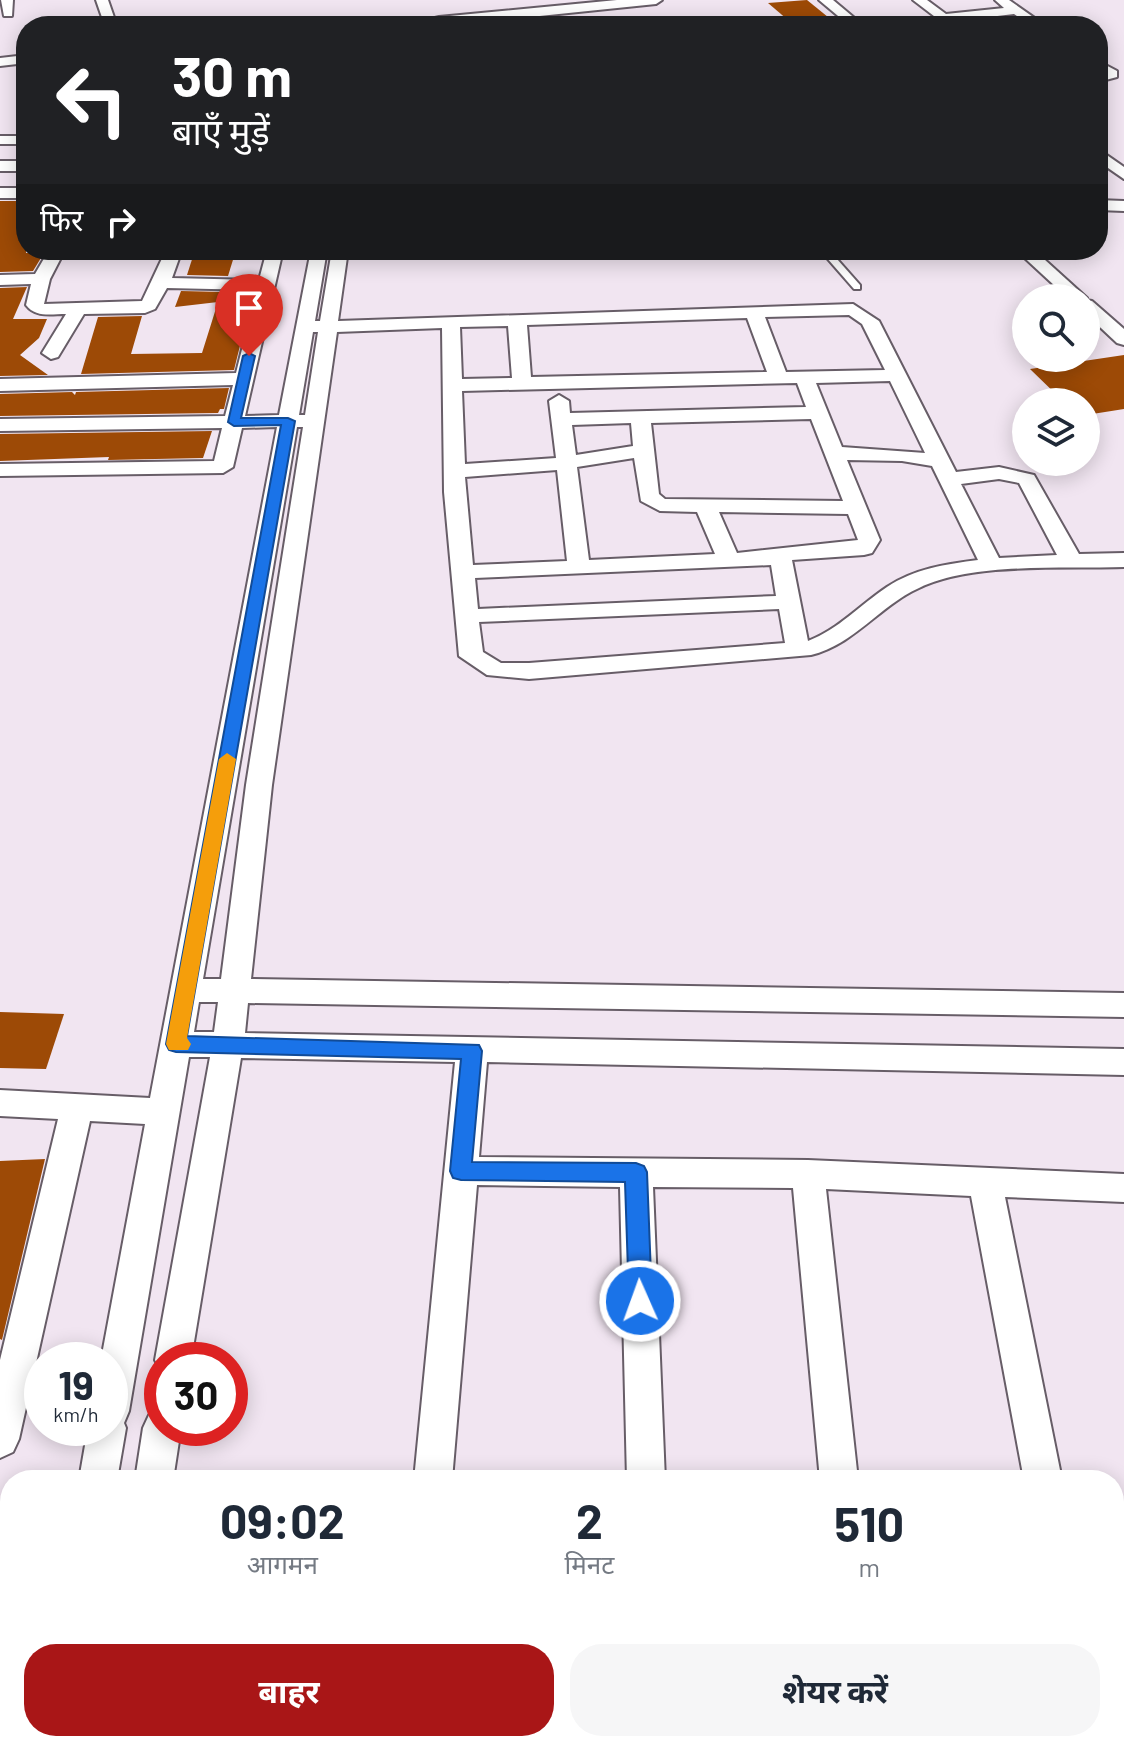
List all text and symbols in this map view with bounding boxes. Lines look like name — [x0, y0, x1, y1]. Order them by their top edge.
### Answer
text: 30 m — [172, 41, 292, 108]
icon: left — [40, 48, 144, 152]
text: बाएँ मुड़ें — [172, 109, 270, 152]
icon: right — [99, 200, 143, 244]
text: फिर — [40, 201, 83, 237]
pin — [215, 274, 283, 356]
map controls — [1012, 284, 1100, 476]
button: search — [1012, 284, 1100, 372]
icon: arrive — [227, 286, 271, 330]
button: layers — [1012, 388, 1100, 476]
position arrow — [598, 1259, 682, 1343]
speed limit sign: 30 — [144, 1342, 248, 1446]
text: 19 — [58, 1360, 94, 1408]
text: km/h — [53, 1402, 99, 1426]
text: 09:02 — [220, 1491, 345, 1549]
text: 2 — [576, 1491, 603, 1549]
text: 510 — [834, 1494, 904, 1552]
text: आगमन — [247, 1548, 318, 1579]
text: मिनट — [565, 1548, 614, 1579]
text: m — [858, 1551, 880, 1582]
button: बाहर — [24, 1644, 554, 1736]
button: शेयर करें — [570, 1644, 1100, 1736]

